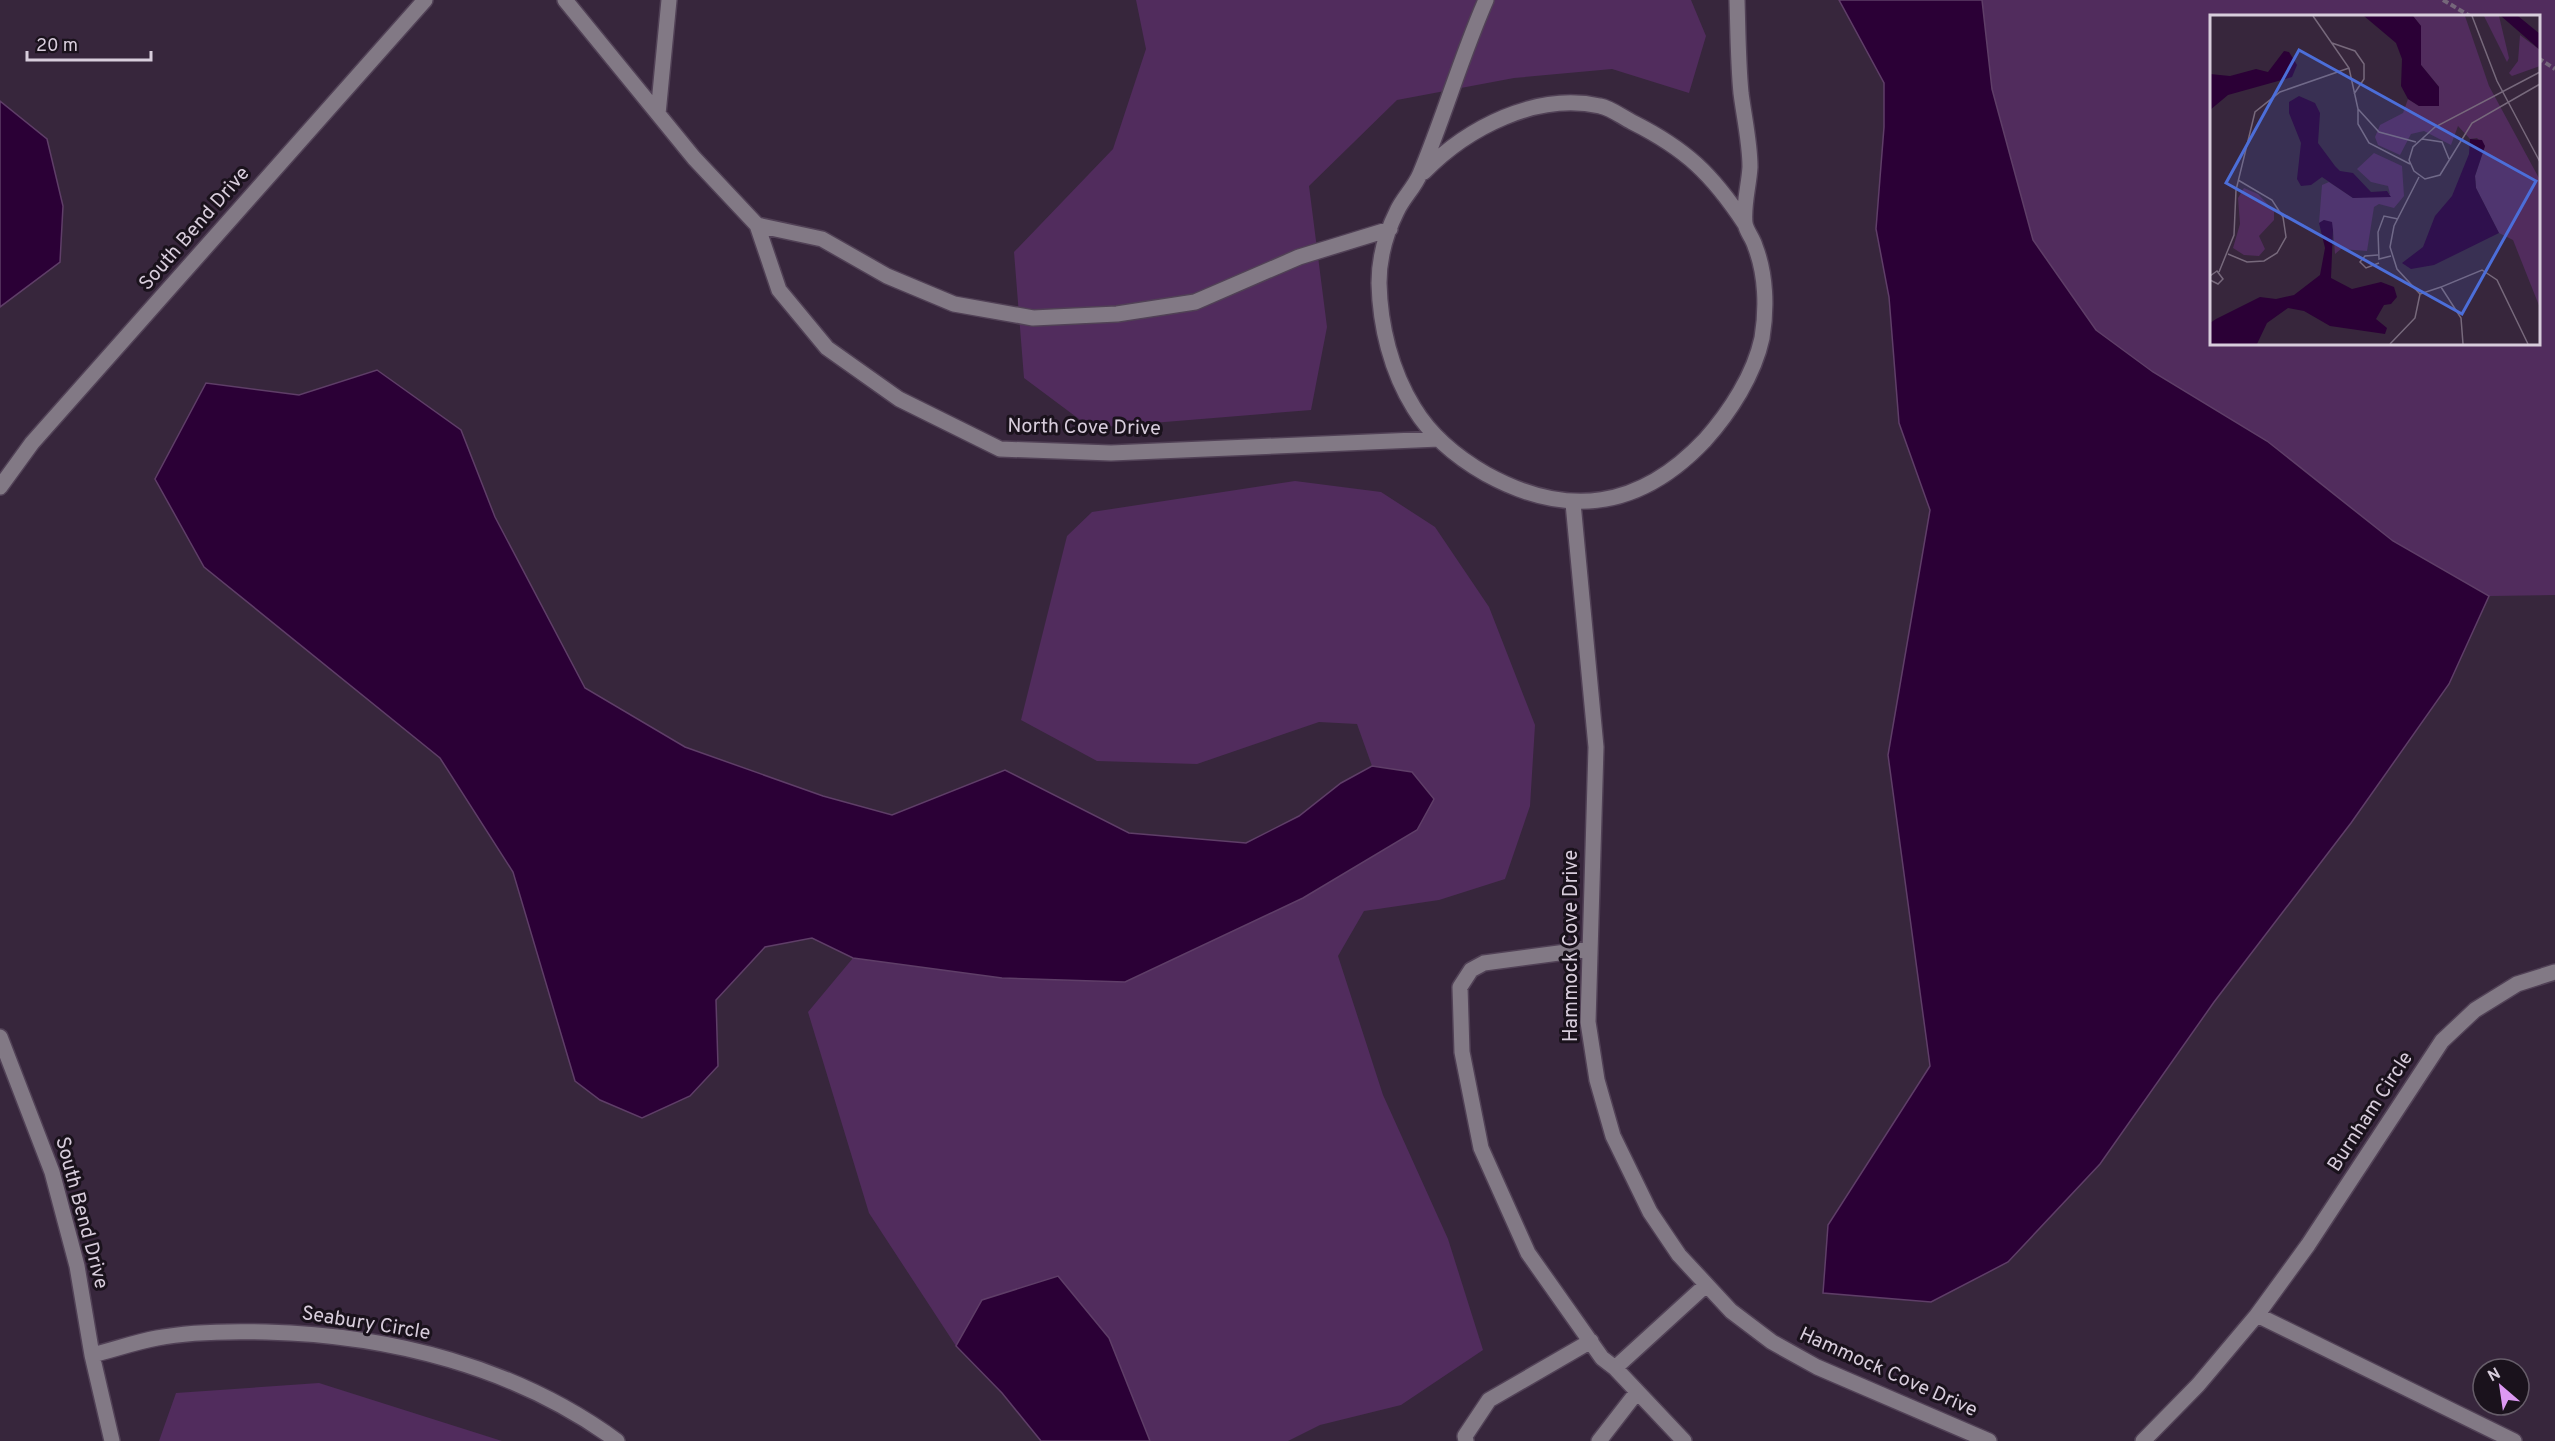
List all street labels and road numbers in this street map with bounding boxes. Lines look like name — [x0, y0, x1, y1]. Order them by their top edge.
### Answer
street label: South Bend Drive — [134, 161, 256, 297]
street label: North Cove Drive — [1007, 414, 1161, 442]
street label: Hammock Cove Drive — [1559, 850, 1585, 1042]
street label: Burnham Circle — [2322, 1047, 2420, 1177]
street label: South Bend Drive — [48, 1134, 114, 1292]
street label: Seabury Circle — [300, 1301, 432, 1347]
street label: Hammock Cove Drive — [1795, 1322, 1981, 1424]

